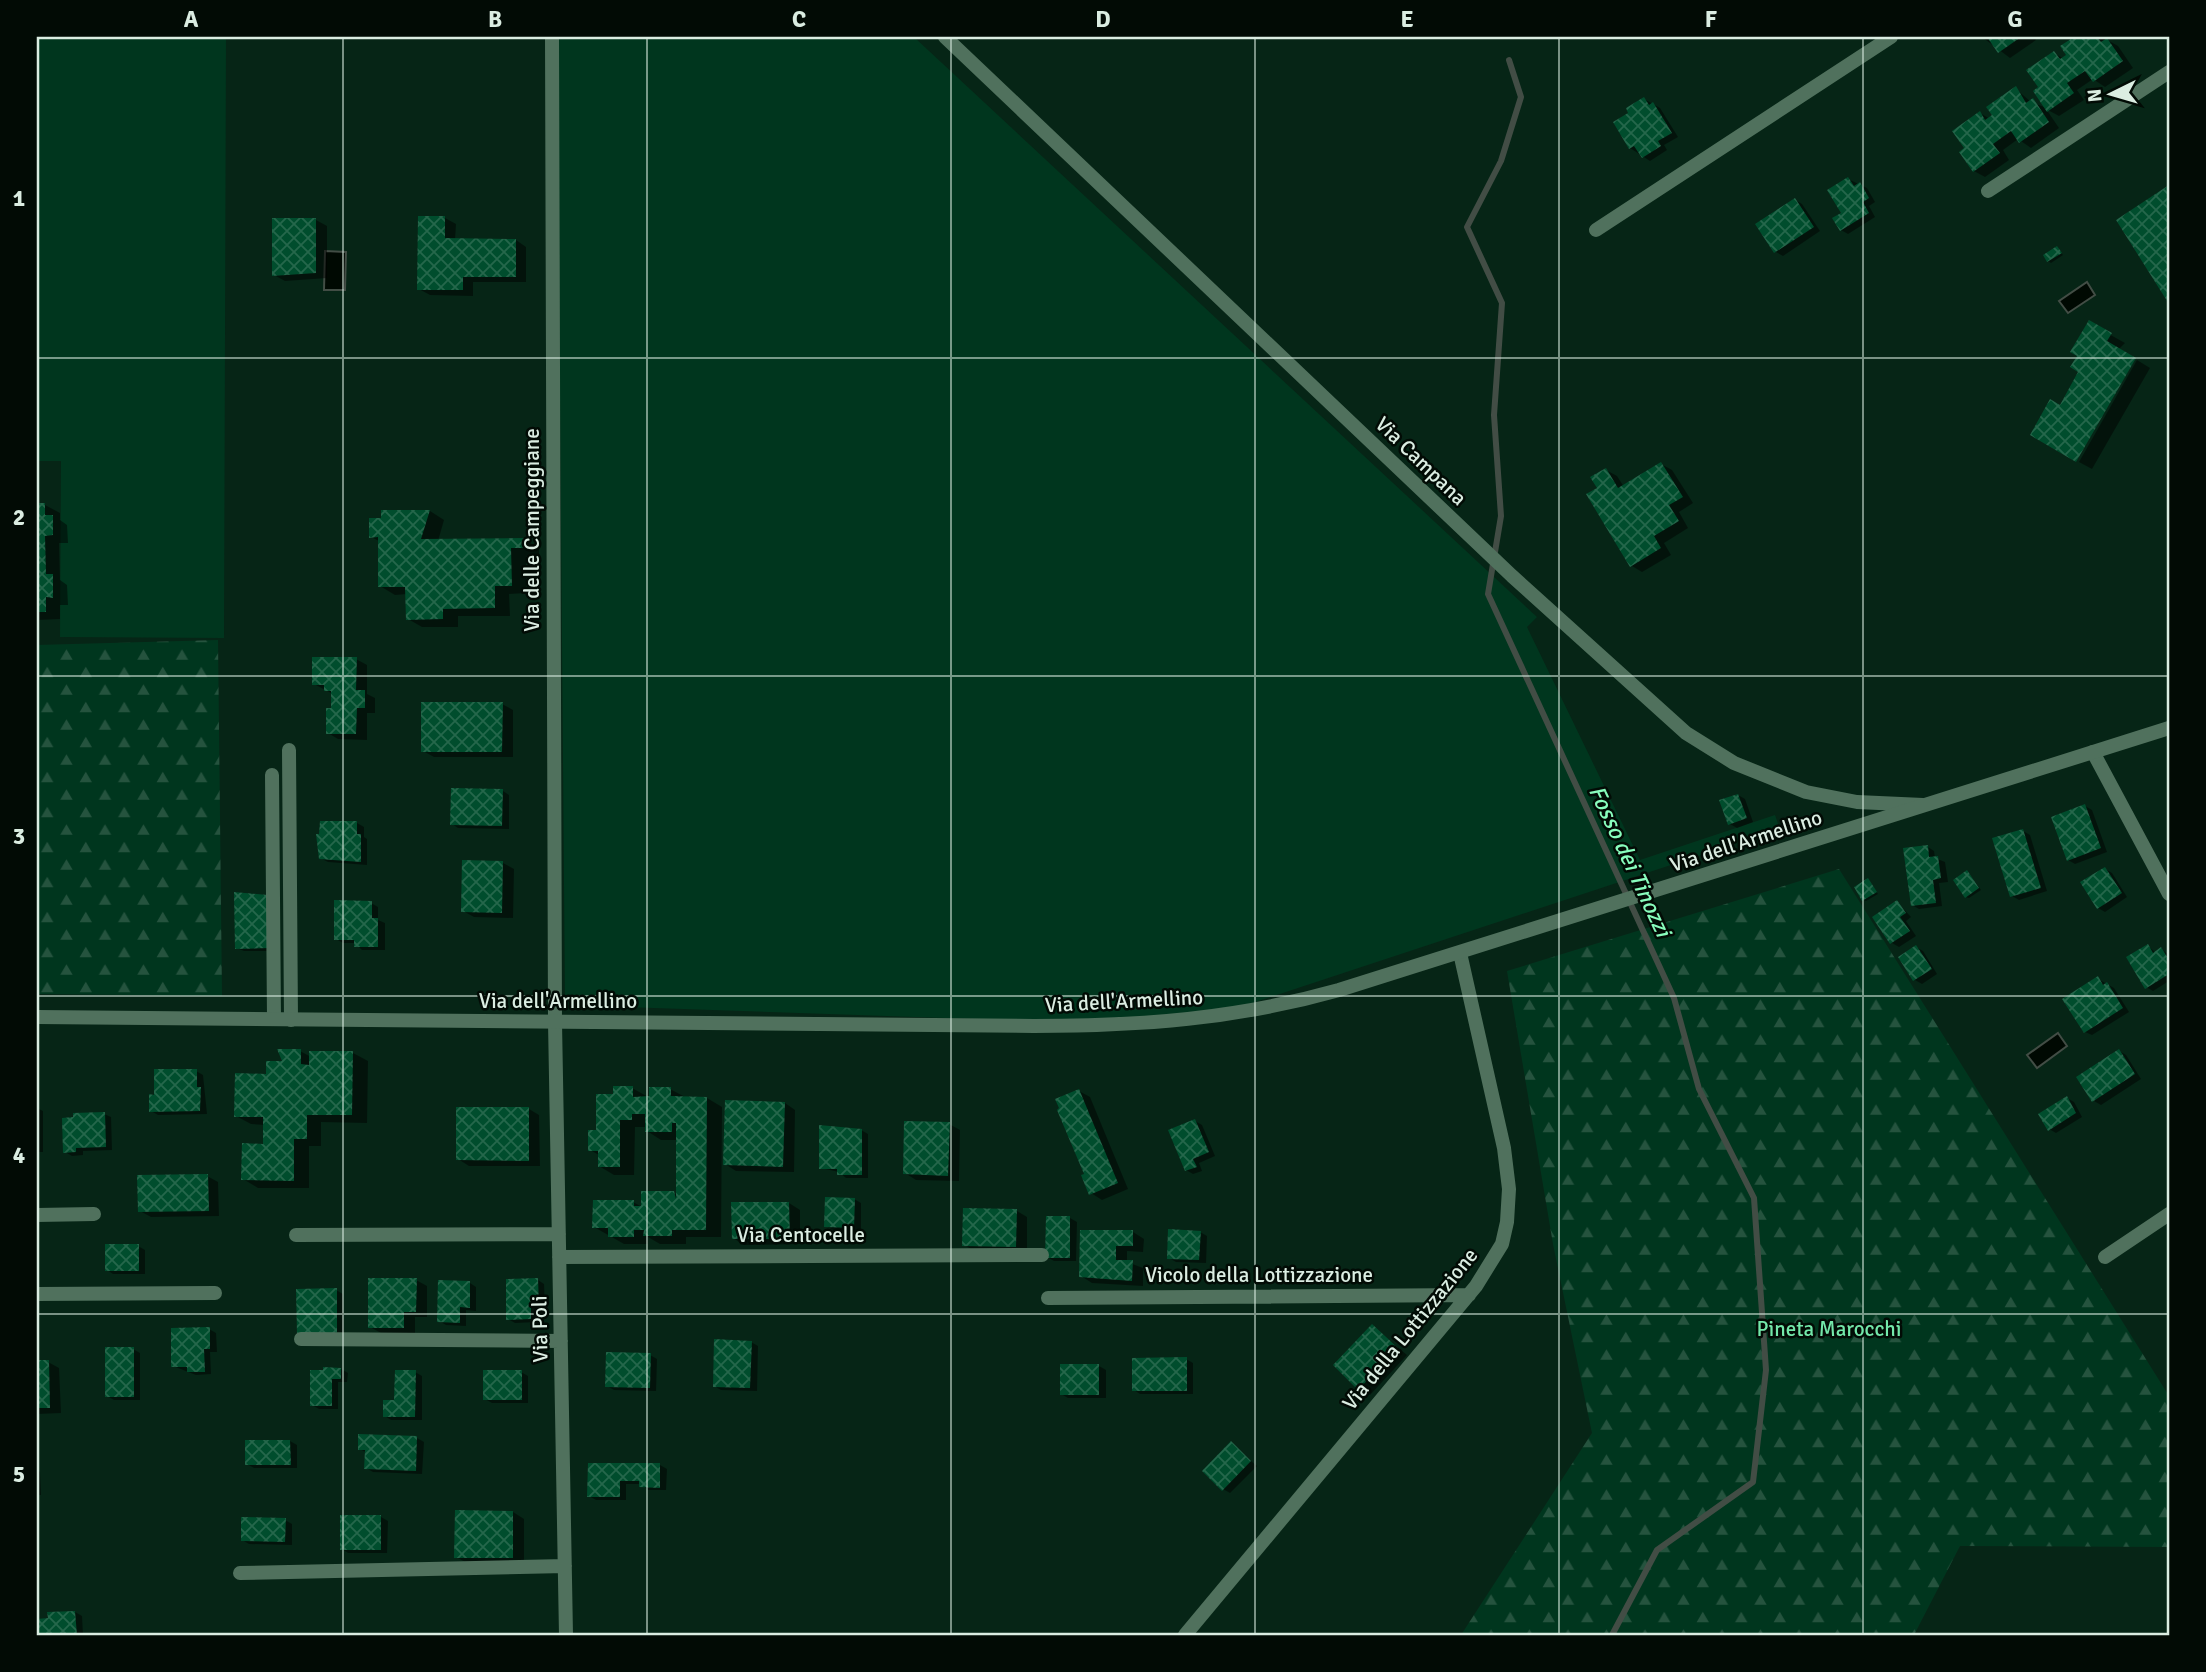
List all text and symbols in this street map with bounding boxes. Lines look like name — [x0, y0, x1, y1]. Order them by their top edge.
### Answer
text: A — [184, 5, 199, 34]
text: B — [488, 5, 502, 34]
text: C — [792, 5, 806, 34]
text: D — [1095, 5, 1111, 34]
text: E — [1400, 5, 1414, 34]
text: F — [1705, 5, 1717, 34]
text: G — [2007, 5, 2023, 34]
north arrow — [2076, 60, 2146, 130]
text: N — [2083, 88, 2108, 103]
text: 1 — [13, 184, 25, 213]
street label: Via Campana — [1370, 411, 1472, 511]
street label: Via delle Campeggiane — [519, 428, 545, 632]
text: 2 — [13, 503, 25, 532]
water label: Fosso dei Tinozzi — [1582, 781, 1679, 944]
street label: Via dell'Armellino — [1667, 804, 1825, 878]
text: 3 — [13, 822, 25, 851]
street label: Via dell'Armellino — [1044, 984, 1204, 1018]
street label: Via dell'Armellino — [479, 988, 637, 1014]
text: 4 — [13, 1141, 25, 1170]
street label: Via Centocelle — [737, 1222, 865, 1248]
street label: Via della Lottizzazione — [1337, 1243, 1483, 1415]
street label: Vicolo della Lottizzazione — [1145, 1262, 1373, 1288]
street label: Via Poli — [526, 1295, 554, 1363]
park label: Pineta Marocchi — [1757, 1316, 1901, 1342]
text: 5 — [13, 1460, 25, 1489]

